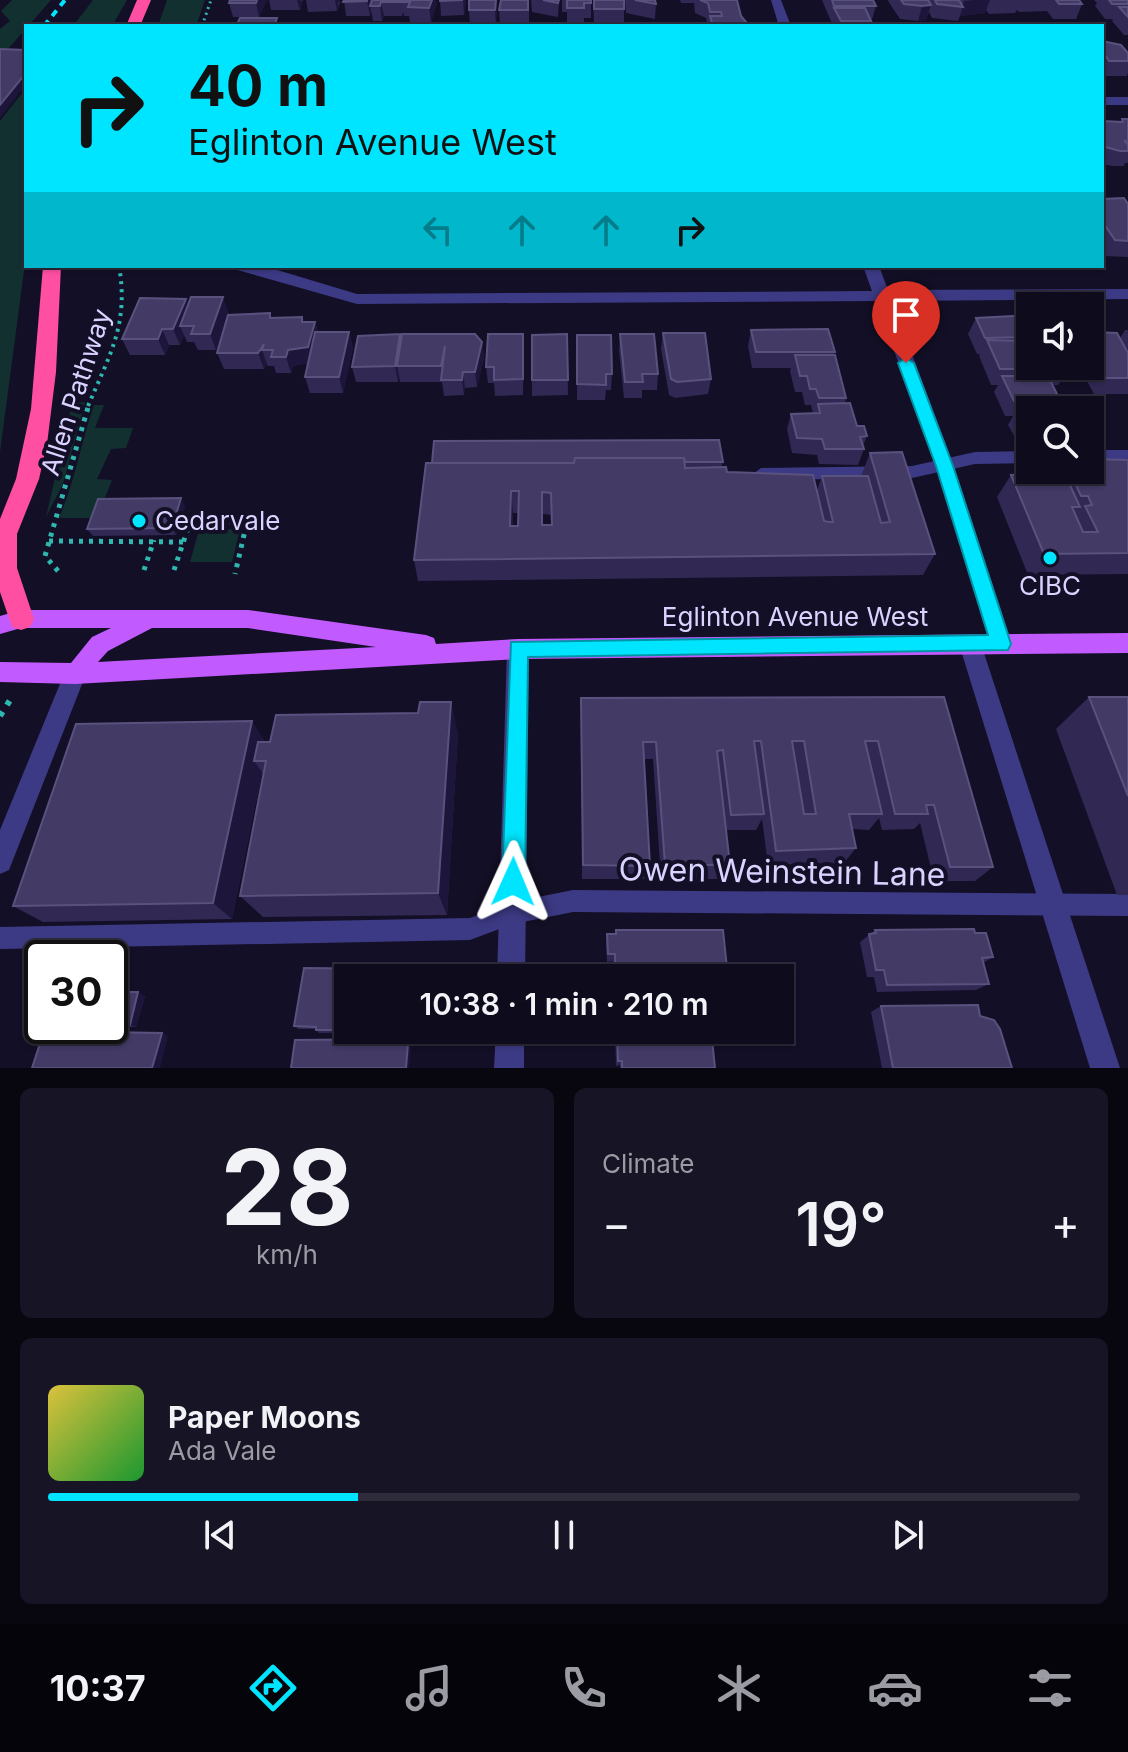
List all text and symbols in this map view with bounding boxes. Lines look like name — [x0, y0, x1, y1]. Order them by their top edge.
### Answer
text: 40 m — [188, 52, 328, 120]
icon: right — [56, 56, 160, 160]
text: Eglinton Avenue West — [188, 120, 557, 164]
icon: left — [416, 208, 460, 252]
icon: ahead — [500, 208, 544, 252]
icon: ahead — [584, 208, 628, 252]
icon: right — [668, 208, 712, 252]
pin — [872, 281, 940, 363]
map controls — [1016, 292, 1104, 484]
button: sound — [1016, 292, 1104, 380]
icon: arrive — [884, 293, 928, 337]
street label: Allen Pathway — [34, 305, 117, 479]
button: search — [1016, 396, 1104, 484]
place label: Cedarvale — [155, 505, 280, 536]
marker: Cedarvale — [130, 512, 148, 530]
marker: CIBC — [1041, 549, 1059, 567]
place label: CIBC — [1019, 570, 1081, 601]
street label: Eglinton Avenue West — [662, 601, 928, 632]
position arrow — [471, 840, 555, 924]
street label: Owen Weinstein Lane — [618, 849, 946, 894]
speed limit sign: 30 — [24, 940, 128, 1044]
text: 10:38 · 1 min · 210 m — [420, 986, 708, 1022]
text: 28 — [220, 1124, 354, 1250]
text: Climate — [602, 1148, 694, 1179]
text: 19° — [795, 1188, 887, 1260]
text: − — [602, 1197, 631, 1251]
text: + — [1051, 1197, 1080, 1251]
text: km/h — [256, 1239, 318, 1270]
text: Paper Moons — [168, 1399, 361, 1435]
text: Ada Vale — [168, 1435, 276, 1466]
icon: previous — [198, 1513, 242, 1557]
icon: pause — [542, 1513, 586, 1557]
icon: next — [886, 1513, 930, 1557]
icon: directions — [245, 1660, 301, 1716]
icon: music — [401, 1660, 457, 1716]
icon: phone — [556, 1660, 612, 1716]
icon: climate — [711, 1660, 767, 1716]
icon: car — [867, 1660, 923, 1716]
icon: filters — [1022, 1660, 1078, 1716]
text: 10:37 — [50, 1666, 146, 1710]

